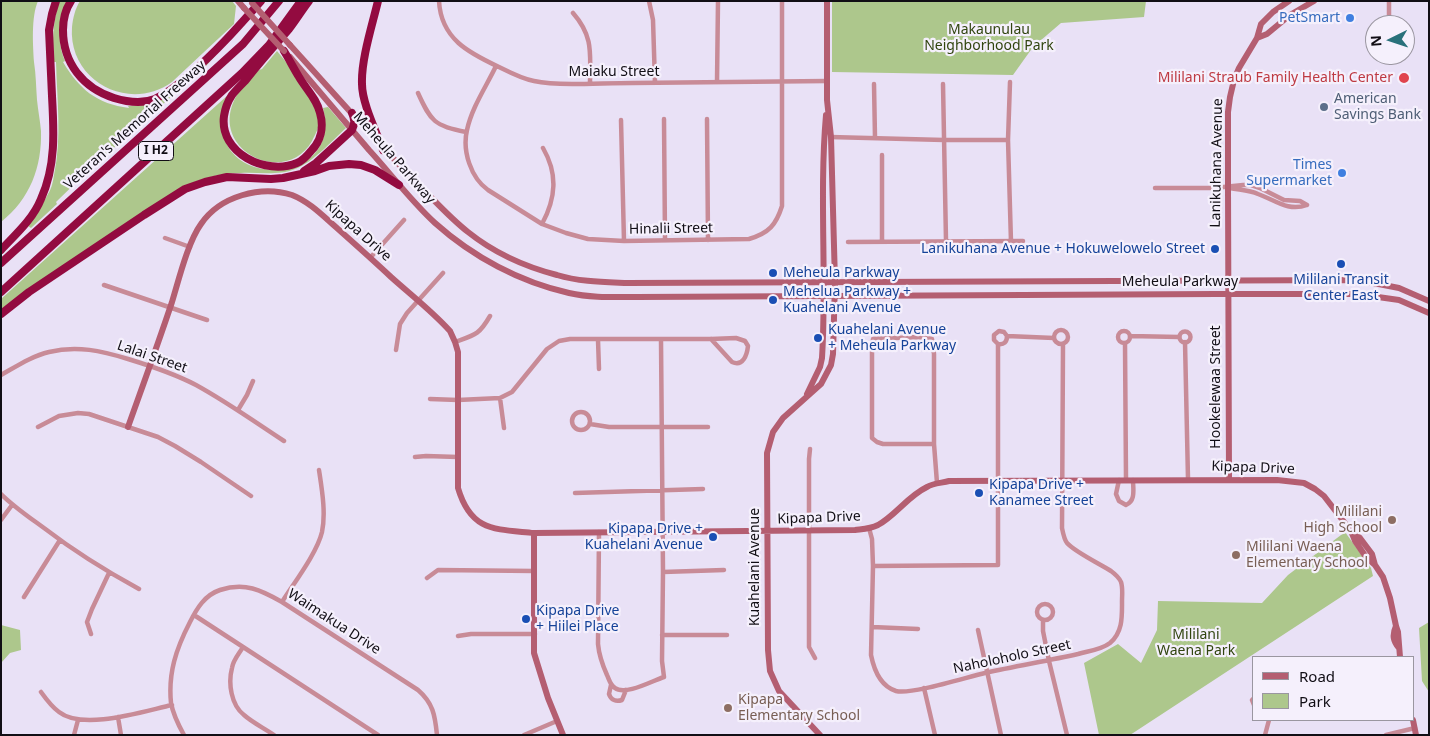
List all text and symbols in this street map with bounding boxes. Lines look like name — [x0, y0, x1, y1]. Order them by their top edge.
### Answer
place label: PetSmart — [1279, 10, 1340, 26]
marker: PetSmart — [1344, 12, 1356, 24]
north arrow — [1365, 15, 1415, 65]
park label: Makaunulau Neighborhood Park — [924, 22, 1054, 54]
text: N — [1366, 35, 1385, 47]
street label: Veteran's Memorial Freeway — [61, 57, 209, 193]
street label: Maiaku Street — [569, 64, 659, 80]
place label: Mililani Straub Family Health Center — [1158, 70, 1393, 86]
marker: Mililani Straub Family Health Center — [1397, 71, 1411, 85]
place label: American Savings Bank — [1334, 91, 1421, 124]
street label: Lanikuhana Avenue — [1207, 98, 1227, 228]
marker: American Savings Bank — [1318, 101, 1330, 113]
street label: Meheula Parkway — [349, 109, 439, 207]
road number: I H2 — [138, 142, 174, 160]
place label: Times Supermarket — [1246, 157, 1332, 190]
marker: Times Supermarket — [1336, 167, 1348, 179]
street label: Kipapa Drive — [321, 197, 395, 265]
street label: Hinalii Street — [629, 220, 713, 238]
place label: Lanikuhana Avenue + Hokuwelowelo Street — [921, 241, 1205, 257]
marker: Lanikuhana Avenue + Hokuwelowelo Street — [1209, 243, 1221, 255]
marker: Mililani Transit Center East — [1335, 258, 1347, 270]
place label: Meheula Parkway — [783, 265, 899, 281]
marker: Meheula Parkway — [767, 267, 779, 279]
place label: Mililani Transit Center East — [1293, 272, 1389, 304]
street label: Meheula Parkway — [1122, 274, 1238, 290]
place label: Mehelua Parkway + Kuahelani Avenue — [783, 284, 911, 316]
marker: Mehelua Parkway + Kuahelani Avenue — [767, 294, 779, 306]
place label: Kuahelani Avenue + Meheula Parkway — [828, 322, 956, 354]
street label: Hookelewaa Street — [1208, 325, 1224, 449]
marker: Kuahelani Avenue + Meheula Parkway — [812, 332, 824, 344]
street label: Lalai Street — [115, 337, 189, 377]
street label: Kipapa Drive — [1211, 458, 1295, 478]
place label: Kipapa Drive + Kanamee Street — [989, 477, 1094, 510]
marker: Kipapa Drive + Kanamee Street — [973, 487, 985, 499]
place label: Mililani High School — [1304, 504, 1382, 536]
street label: Kuahelani Avenue — [747, 508, 763, 626]
street label: Kipapa Drive — [777, 508, 861, 528]
marker: Mililani High School — [1386, 514, 1398, 526]
place label: Kipapa Drive + Kuahelani Avenue — [585, 521, 703, 554]
marker: Kipapa Drive + Kuahelani Avenue — [707, 531, 719, 543]
place label: Mililani Waena Elementary School — [1246, 539, 1368, 572]
marker: Mililani Waena Elementary School — [1230, 549, 1242, 561]
street label: Waimakua Drive — [284, 586, 384, 658]
place label: Kipapa Drive + Hiilei Place — [536, 603, 619, 636]
marker: Kipapa Drive + Hiilei Place — [520, 613, 532, 625]
park label: Mililani Waena Park — [1157, 627, 1235, 660]
street label: Naholoholo Street — [952, 636, 1072, 678]
legend — [1252, 656, 1415, 721]
text: Road — [1299, 666, 1335, 686]
text: Park — [1299, 691, 1331, 711]
place label: Kipapa Elementary School — [738, 692, 860, 724]
marker: Kipapa Elementary School — [722, 702, 734, 714]

